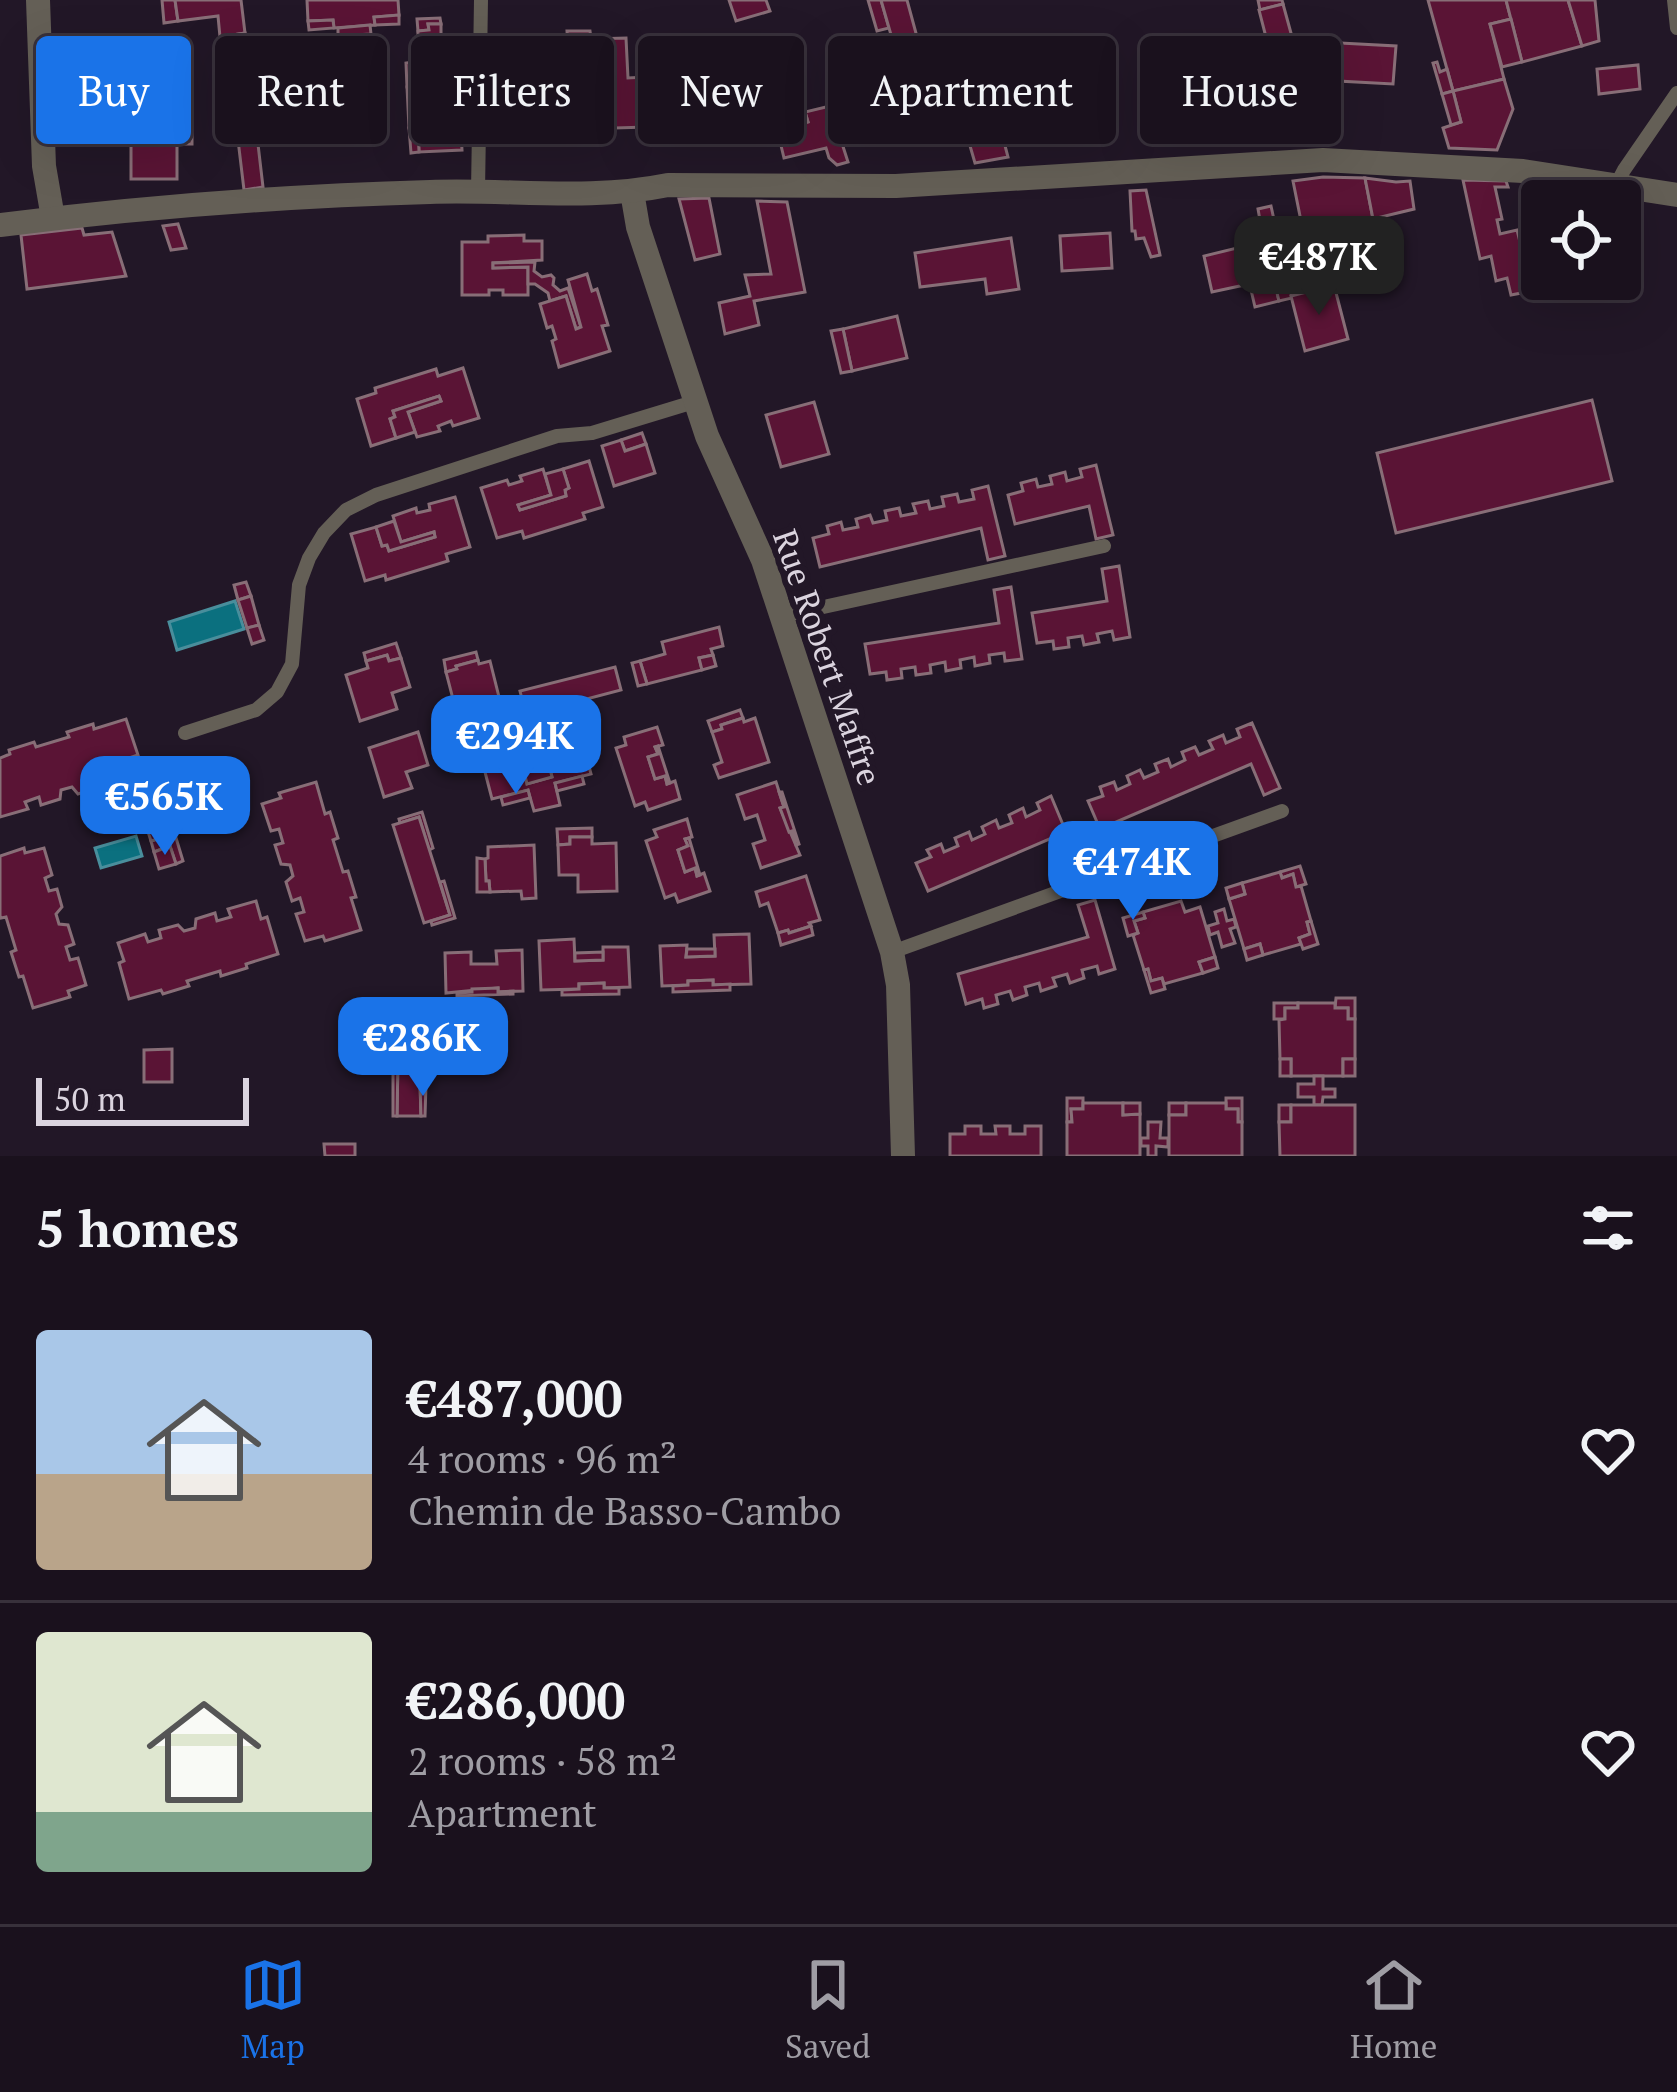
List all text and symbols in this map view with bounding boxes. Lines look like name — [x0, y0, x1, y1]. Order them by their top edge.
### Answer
chip: Buy — [36, 36, 191, 144]
chip: Rent — [215, 36, 387, 144]
chip: Filters — [411, 36, 614, 144]
chip: New — [638, 36, 804, 144]
chip: Apartment — [828, 36, 1116, 144]
chip: House — [1140, 36, 1341, 144]
map controls — [1521, 180, 1641, 300]
button: locate — [1521, 180, 1641, 300]
pin: €487K — [1235, 216, 1403, 318]
text: €487K — [1261, 229, 1377, 281]
street label: Rue Robert Maffre — [764, 523, 892, 791]
pin: €294K — [432, 695, 600, 797]
text: €294K — [458, 708, 574, 760]
pin: €565K — [81, 756, 249, 858]
text: €565K — [107, 769, 223, 821]
pin: €474K — [1049, 821, 1217, 923]
text: €474K — [1075, 834, 1191, 886]
pin: €286K — [339, 997, 507, 1099]
text: €286K — [365, 1010, 481, 1062]
scale bar — [36, 1072, 249, 1125]
text: 50 m — [54, 1077, 126, 1120]
text: 5 homes — [36, 1194, 239, 1262]
icon: filters — [1575, 1195, 1641, 1261]
text: €487,000 — [408, 1364, 623, 1432]
icon: home — [132, 1378, 276, 1522]
icon: heart — [1575, 1417, 1641, 1483]
text: 4 rooms · 96 m² — [408, 1432, 677, 1484]
text: Chemin de Basso-Cambo — [408, 1484, 841, 1536]
text: €286,000 — [408, 1666, 625, 1734]
icon: home — [132, 1680, 276, 1824]
icon: heart — [1575, 1719, 1641, 1785]
text: 2 rooms · 58 m² — [408, 1734, 677, 1786]
text: Apartment — [408, 1786, 597, 1838]
tab: Map — [240, 1952, 306, 2067]
tab: Saved — [785, 1952, 871, 2067]
tab: Home — [1350, 1952, 1437, 2067]

